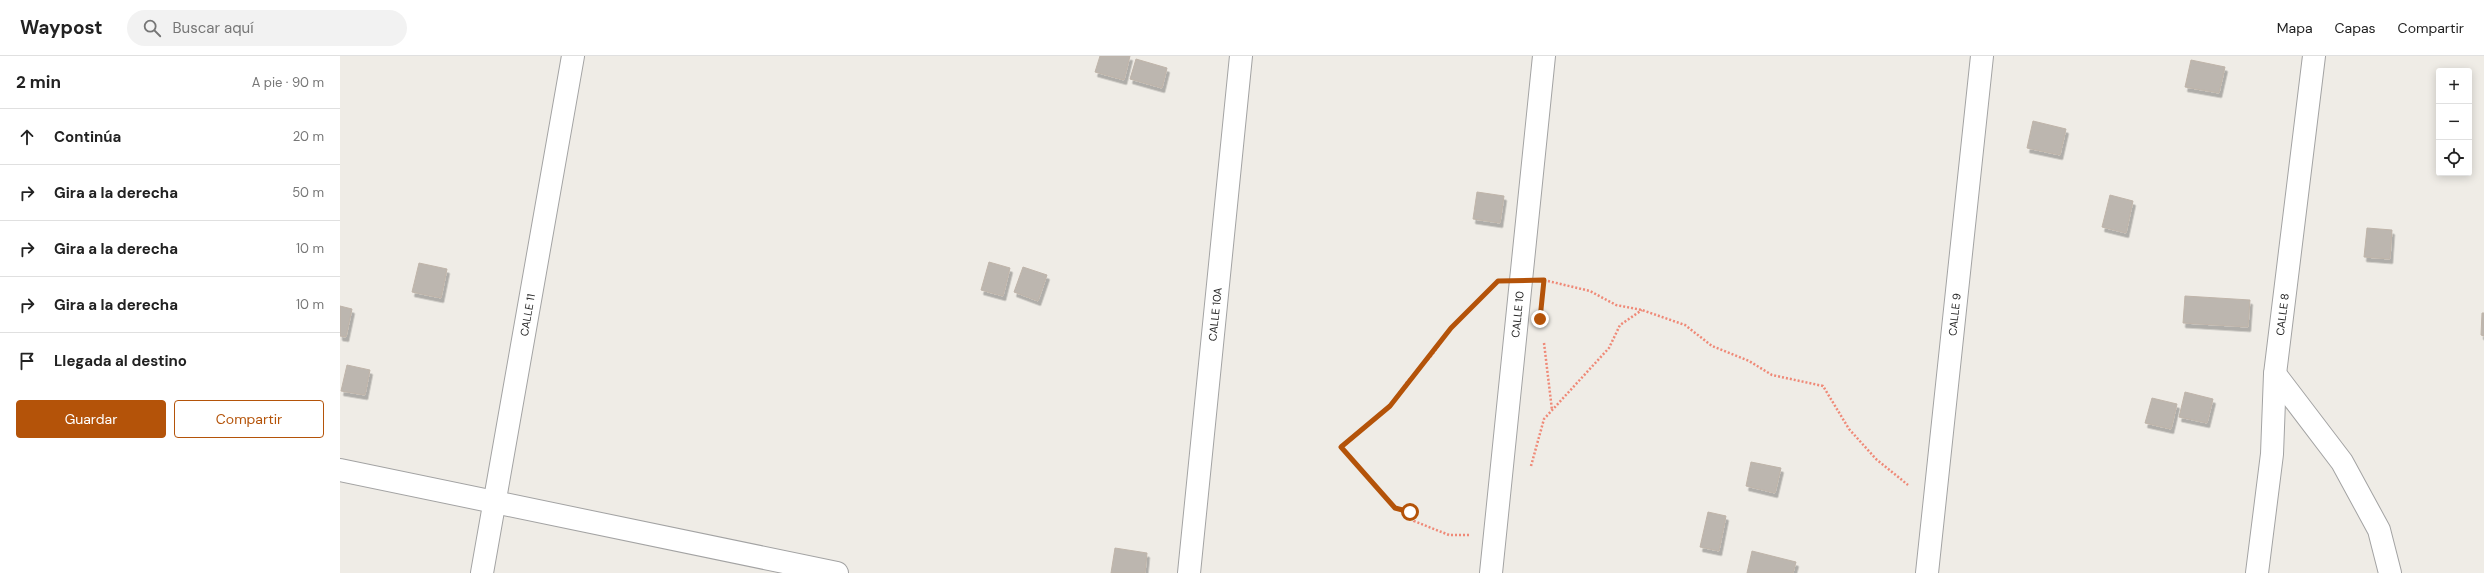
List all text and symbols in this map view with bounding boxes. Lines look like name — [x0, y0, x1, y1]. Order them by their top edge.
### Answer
search box — [127, 10, 407, 46]
text: Waypost — [20, 15, 103, 40]
icon: search — [141, 17, 163, 39]
text: Buscar aquí — [173, 18, 254, 38]
text: Mapa — [2277, 19, 2313, 37]
text: Capas — [2335, 19, 2376, 37]
text: Compartir — [2398, 19, 2464, 37]
map controls — [2436, 68, 2472, 176]
button: + — [2436, 68, 2472, 104]
text: 2 min — [16, 71, 61, 93]
text: A pie · 90 m — [252, 74, 324, 91]
button: − — [2436, 104, 2472, 140]
icon: ahead — [16, 126, 38, 148]
text: Continúa — [54, 127, 121, 147]
text: 20 m — [293, 128, 324, 145]
button: locate — [2436, 140, 2472, 176]
icon: right — [16, 182, 38, 204]
text: Gira a la derecha — [54, 183, 178, 203]
text: 50 m — [292, 184, 324, 201]
icon: right — [16, 238, 38, 260]
text: Gira a la derecha — [54, 239, 178, 259]
text: 10 m — [296, 240, 324, 257]
street label: CALLE 10A — [1205, 287, 1225, 342]
street label: CALLE 10 — [1508, 290, 1527, 338]
street label: CALLE 9 — [1945, 292, 1964, 336]
street label: CALLE 11 — [517, 293, 538, 337]
street label: CALLE 8 — [2273, 293, 2292, 336]
icon: right — [16, 294, 38, 316]
text: Gira a la derecha — [54, 295, 178, 315]
text: 10 m — [296, 296, 324, 313]
route end — [1531, 310, 1549, 328]
icon: arrive — [16, 350, 38, 372]
text: Llegada al destino — [54, 351, 187, 371]
button: Guardar — [16, 400, 166, 438]
button: Compartir — [174, 400, 324, 438]
route start — [1401, 503, 1419, 521]

